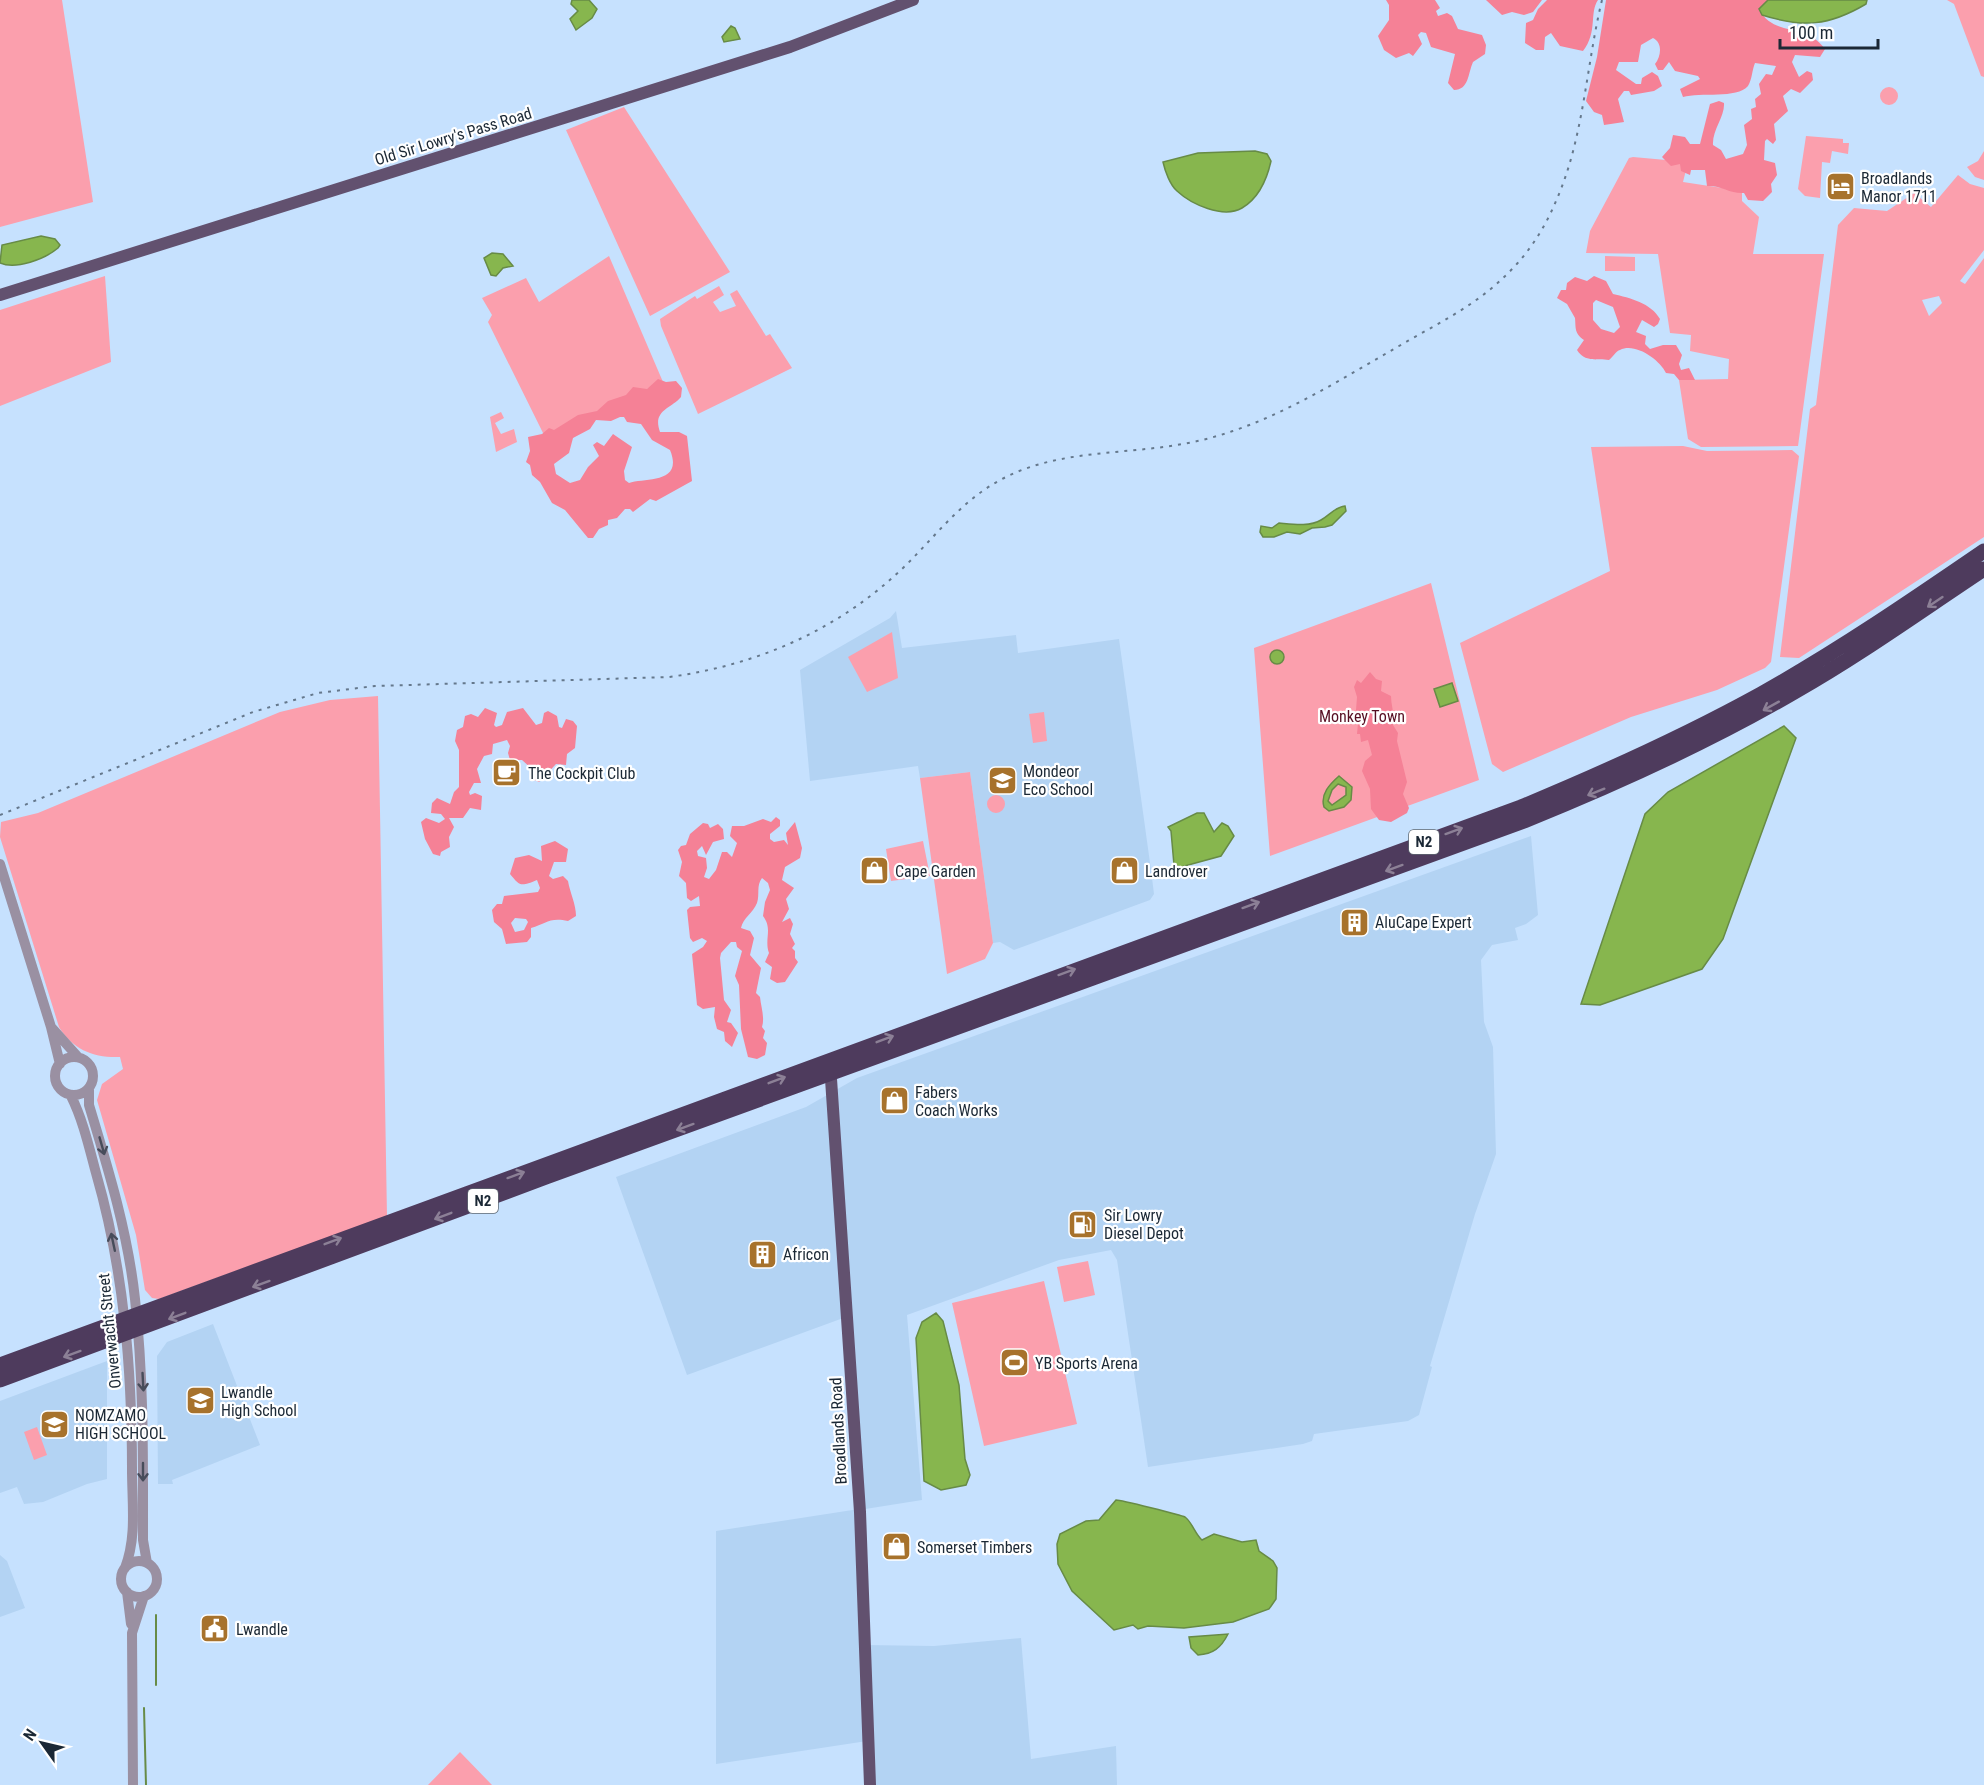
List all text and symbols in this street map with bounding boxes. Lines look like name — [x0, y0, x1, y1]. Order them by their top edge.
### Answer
scale bar — [1780, 12, 1878, 50]
text: 100 m — [1789, 22, 1833, 43]
street label: Old Sir Lowry's Pass Road — [372, 104, 534, 169]
place label: Broadlands Manor 1711 — [1861, 169, 1937, 206]
hotel icon: Broadlands Manor 1711 — [1824, 171, 1856, 203]
one-way arrow — [1927, 595, 1944, 608]
one-way arrow — [1762, 701, 1780, 712]
park label: Monkey Town — [1319, 707, 1405, 726]
cafe icon: The Cockpit Club — [491, 757, 523, 789]
place label: Mondeor Eco School — [1023, 762, 1093, 799]
place label: The Cockpit Club — [528, 764, 635, 783]
school or university icon: Mondeor Eco School — [986, 764, 1018, 796]
one-way arrow — [1587, 787, 1606, 798]
one-way arrow — [1444, 825, 1462, 836]
road number: N2 — [1409, 830, 1439, 854]
shop icon: Cape Garden — [858, 855, 890, 887]
shop icon: Landrover — [1108, 855, 1140, 887]
place label: Cape Garden — [895, 862, 976, 881]
place label: Landrover — [1145, 862, 1208, 881]
one-way arrow — [1385, 864, 1404, 875]
one-way arrow — [1241, 898, 1259, 909]
building icon: AluCape Expert — [1338, 906, 1370, 938]
place label: AluCape Expert — [1375, 913, 1472, 932]
one-way arrow — [1058, 965, 1076, 976]
one-way arrow — [875, 1033, 893, 1044]
one-way arrow — [767, 1074, 786, 1085]
place label: Fabers Coach Works — [915, 1083, 998, 1120]
shop icon: Fabers Coach Works — [878, 1085, 910, 1117]
one-way arrow — [677, 1123, 695, 1134]
one-way arrow — [96, 1136, 108, 1155]
one-way arrow — [506, 1168, 525, 1179]
road number: N2 — [468, 1189, 498, 1213]
place label: Sir Lowry Diesel Depot — [1104, 1206, 1184, 1243]
fuel station icon: Sir Lowry Diesel Depot — [1067, 1208, 1099, 1240]
one-way arrow — [434, 1211, 453, 1222]
one-way arrow — [106, 1233, 118, 1252]
one-way arrow — [323, 1235, 341, 1246]
building icon: Africon — [746, 1238, 778, 1270]
place label: Africon — [783, 1245, 829, 1264]
street label: Onverwacht Street — [94, 1272, 125, 1389]
one-way arrow — [252, 1280, 270, 1291]
one-way arrow — [168, 1311, 186, 1322]
sports icon: YB Sports Arena — [998, 1347, 1030, 1379]
one-way arrow — [63, 1350, 82, 1361]
place label: YB Sports Arena — [1035, 1354, 1138, 1373]
one-way arrow — [137, 1371, 148, 1391]
street label: Broadlands Road — [826, 1377, 851, 1485]
place label: Lwandle High School — [221, 1383, 297, 1420]
school or university icon: Lwandle High School — [184, 1385, 216, 1417]
place label: NOMZAMO HIGH SCHOOL — [75, 1406, 166, 1443]
school or university icon: NOMZAMO HIGH SCHOOL — [38, 1408, 70, 1440]
one-way arrow — [137, 1462, 149, 1482]
shop icon: Somerset Timbers — [880, 1531, 912, 1563]
place label: Somerset Timbers — [917, 1538, 1032, 1557]
public building icon: Lwandle — [199, 1613, 231, 1645]
place label: Lwandle — [236, 1620, 288, 1639]
north arrow — [12, 1713, 72, 1773]
text: N — [19, 1726, 41, 1744]

